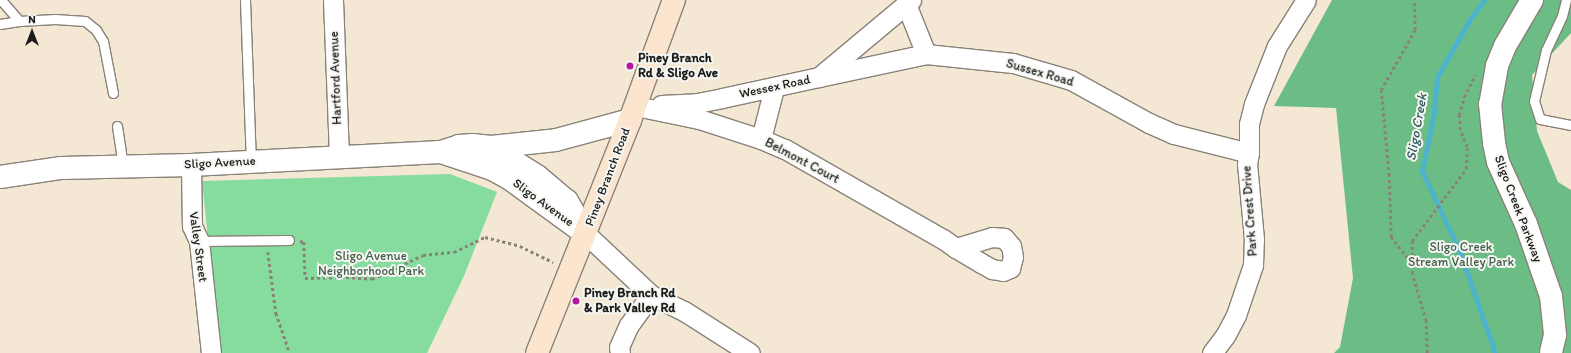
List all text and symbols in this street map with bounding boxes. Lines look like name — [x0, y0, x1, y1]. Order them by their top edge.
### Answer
north arrow — [12, 12, 52, 52]
text: N — [28, 13, 36, 26]
street label: Hartford Avenue — [327, 31, 345, 125]
place label: Piney Branch Rd & Sligo Ave — [638, 51, 718, 82]
street label: Sussex Road — [1004, 56, 1076, 90]
marker: Piney Branch Rd & Sligo Ave — [625, 61, 635, 71]
street label: Wessex Road — [738, 72, 812, 102]
water label: Sligo Creek — [1403, 92, 1431, 162]
street label: Piney Branch Road — [582, 125, 634, 229]
street label: Belmont Court — [762, 135, 842, 187]
street label: Sligo Avenue — [184, 153, 256, 173]
street label: Sligo Creek Parkway — [1491, 154, 1545, 264]
street label: Park Crest Drive — [1239, 165, 1261, 257]
street label: Sligo Avenue — [510, 176, 576, 230]
street label: Valley Street — [185, 211, 211, 283]
park label: Sligo Creek Stream Valley Park — [1408, 240, 1514, 271]
park label: Sligo Avenue Neighborhood Park — [318, 249, 424, 280]
place label: Piney Branch Rd & Park Valley Rd — [584, 286, 676, 317]
marker: Piney Branch Rd & Park Valley Rd — [571, 296, 581, 306]

